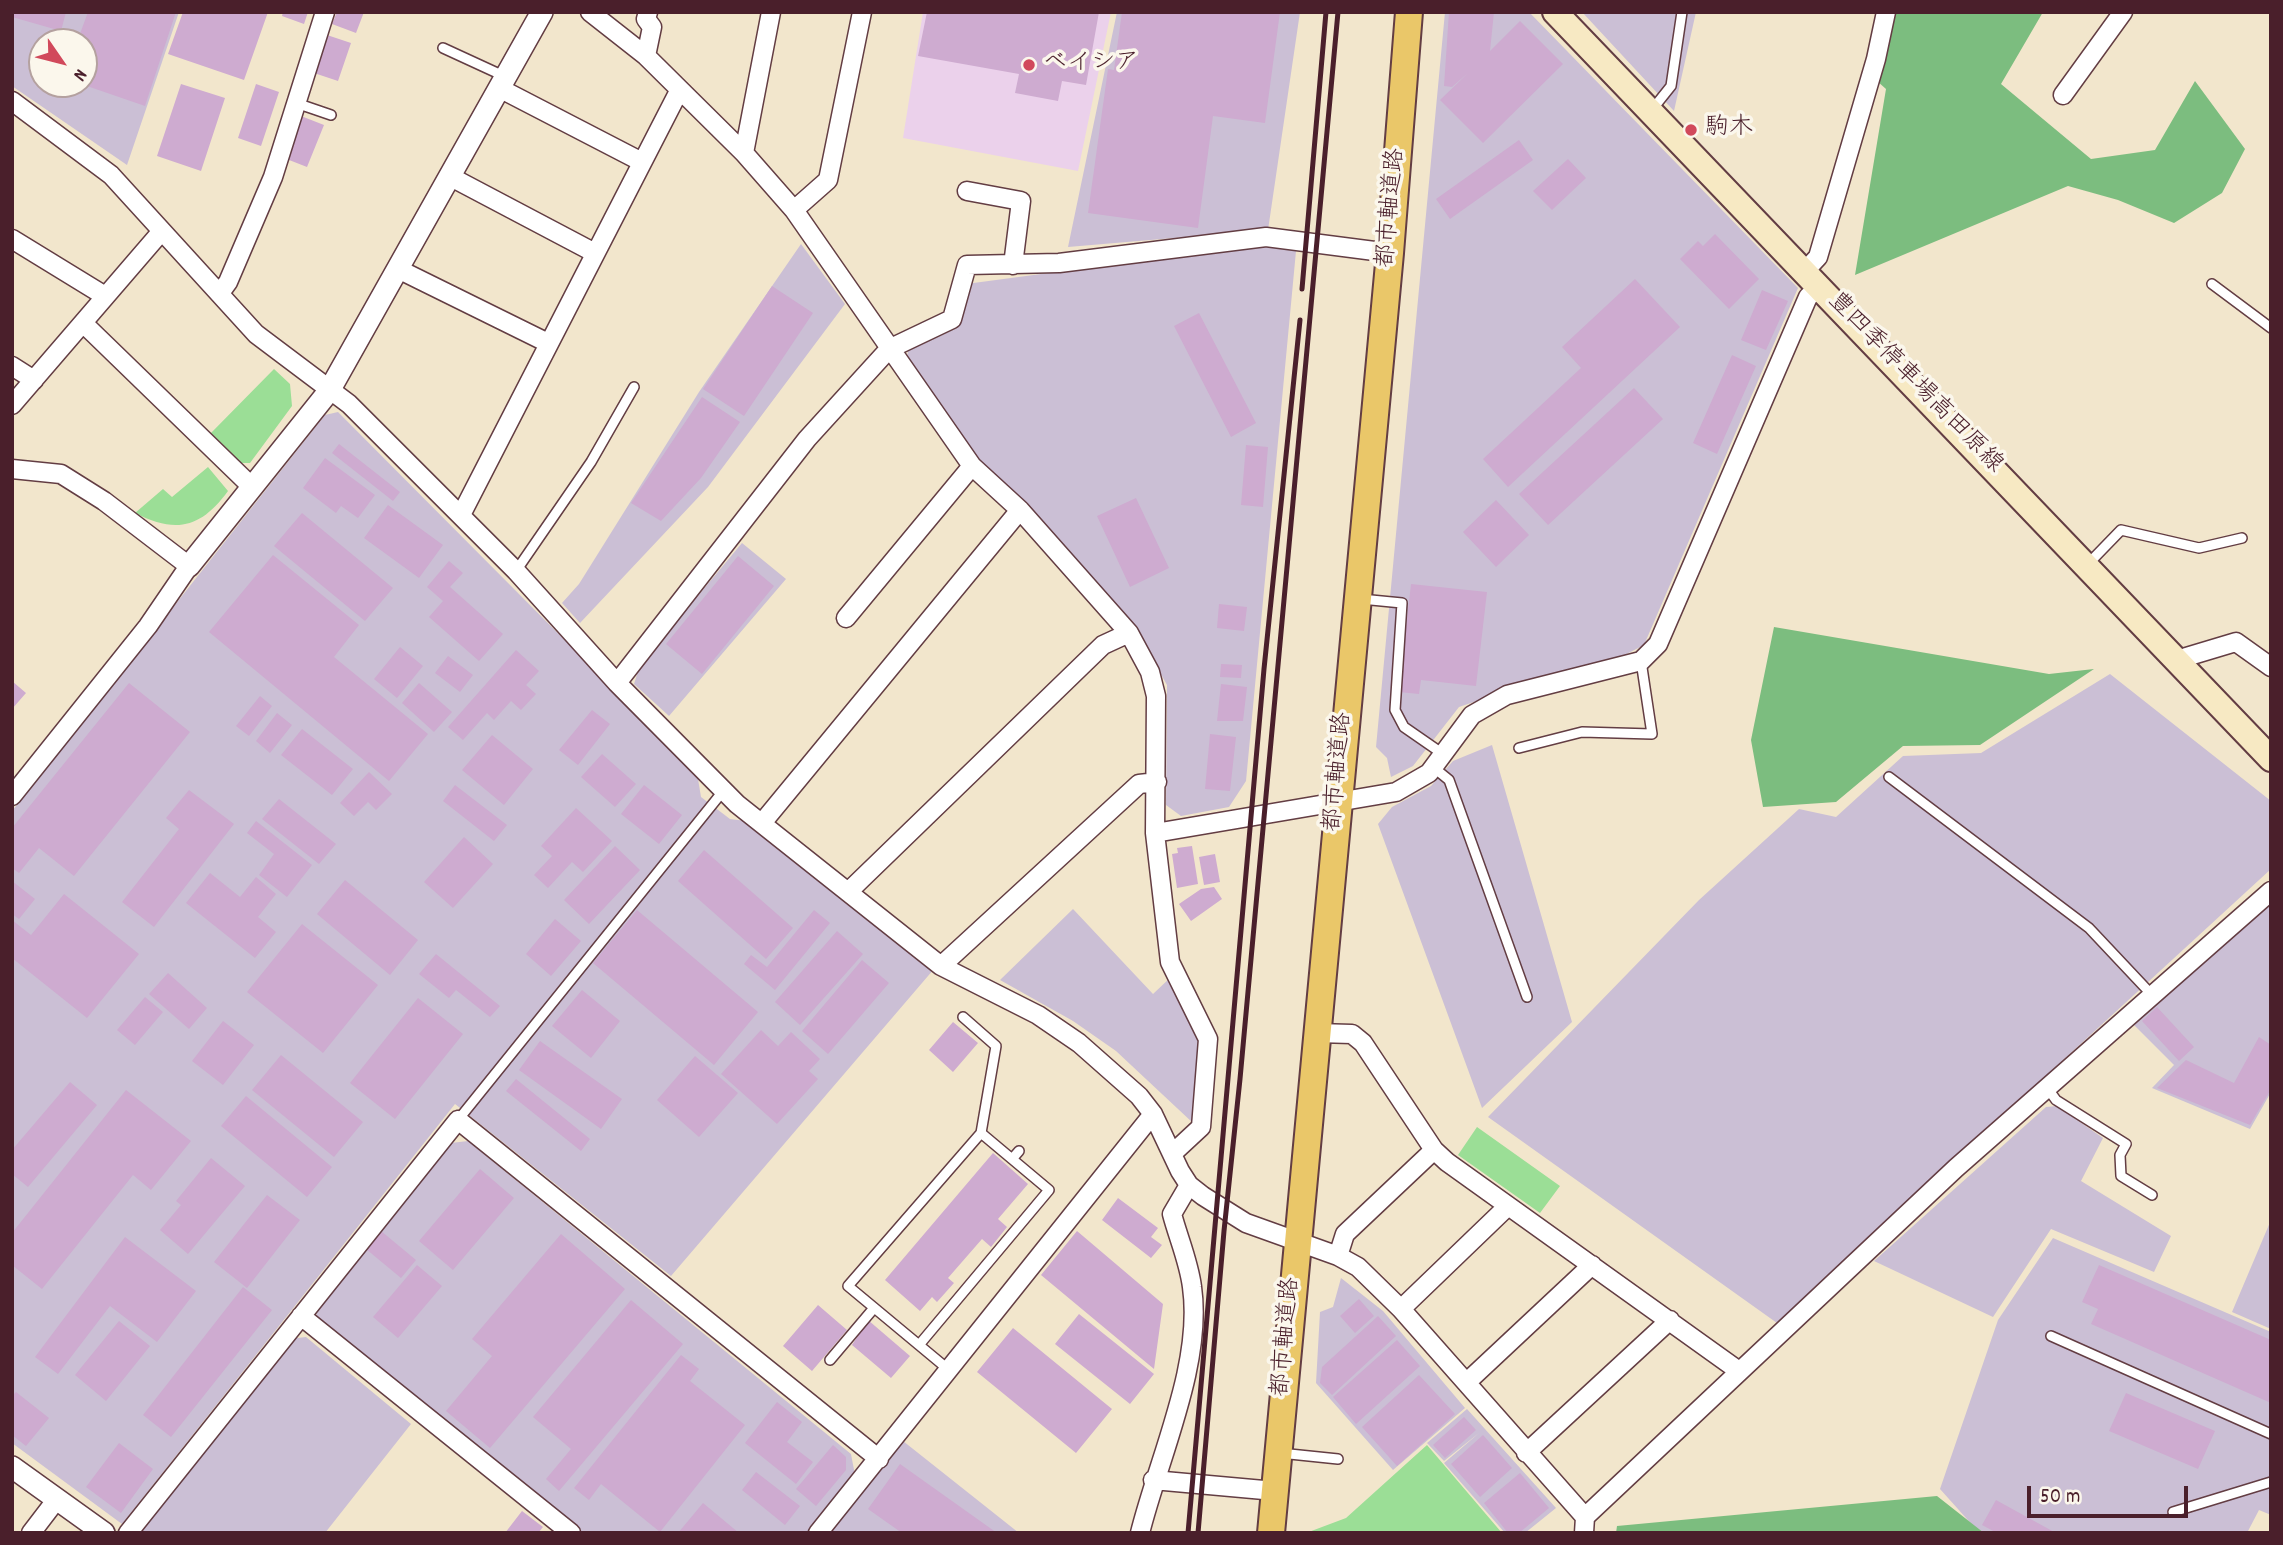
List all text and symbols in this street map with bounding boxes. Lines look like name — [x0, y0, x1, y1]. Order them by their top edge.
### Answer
north arrow — [28, 28, 98, 98]
place label: ベイシア — [1043, 51, 1139, 79]
marker: ベイシア — [1021, 57, 1037, 73]
text: N — [65, 63, 93, 86]
place label: 駒木 — [1705, 116, 1753, 144]
marker: 駒木 — [1683, 122, 1699, 138]
street label: 都市軸道路 — [1373, 147, 1413, 269]
street label: 豊四季停車場高田原線 — [1820, 288, 2008, 480]
street label: 都市軸道路 — [1320, 711, 1360, 833]
street label: 都市軸道路 — [1268, 1276, 1308, 1398]
scale bar — [2031, 1472, 2192, 1516]
text: 50 m — [2040, 1483, 2080, 1513]

